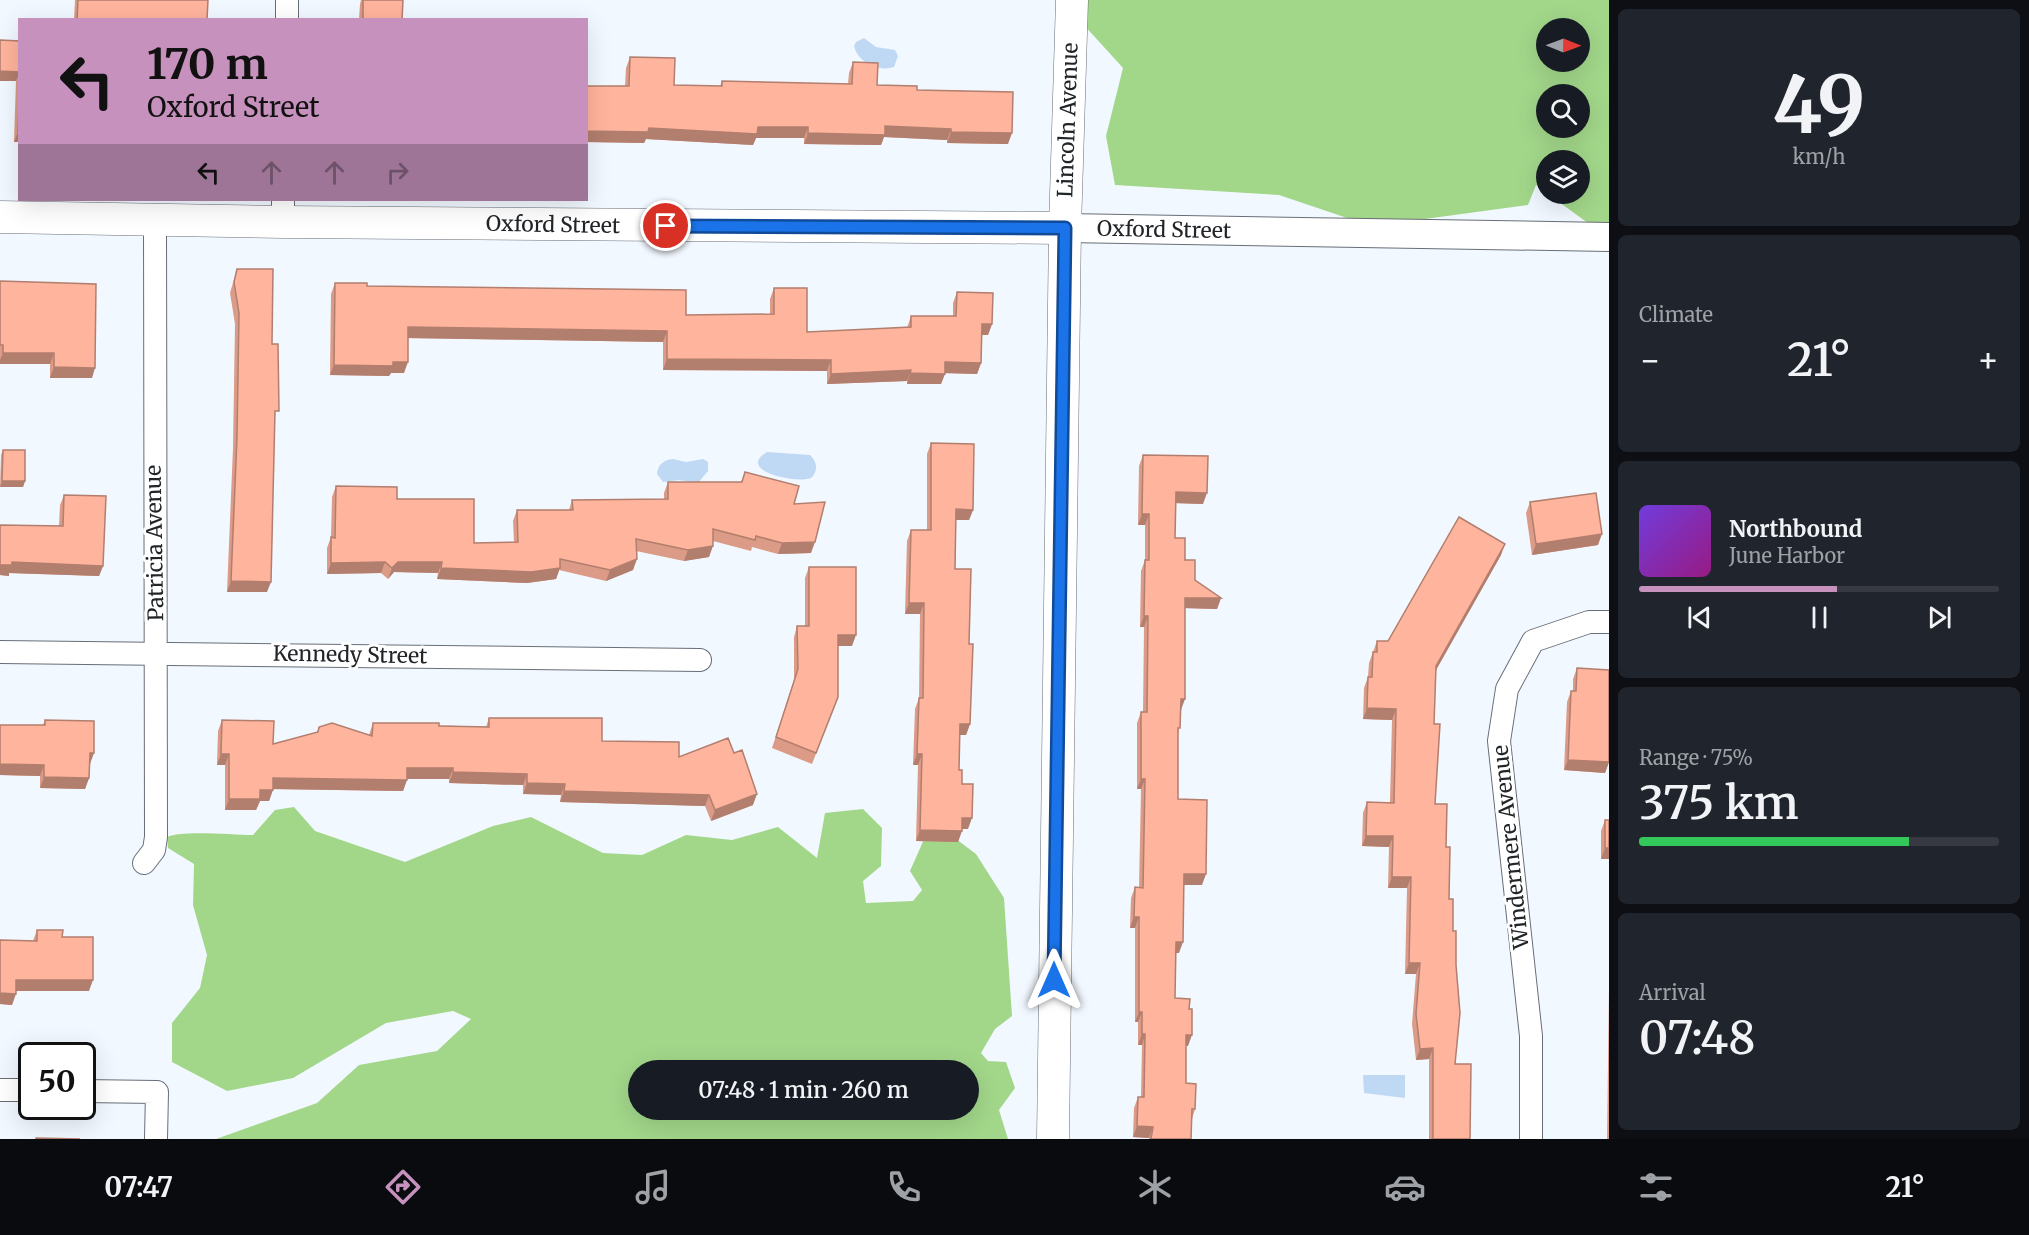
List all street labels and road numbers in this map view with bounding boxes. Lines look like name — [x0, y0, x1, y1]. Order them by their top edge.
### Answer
street label: Lincoln Avenue — [1051, 42, 1084, 198]
street label: Oxford Street — [486, 210, 620, 239]
street label: Oxford Street — [1097, 215, 1231, 244]
street label: Patricia Avenue — [140, 465, 169, 621]
street label: Kennedy Street — [273, 640, 427, 669]
street label: Windermere Avenue — [1486, 744, 1535, 951]

